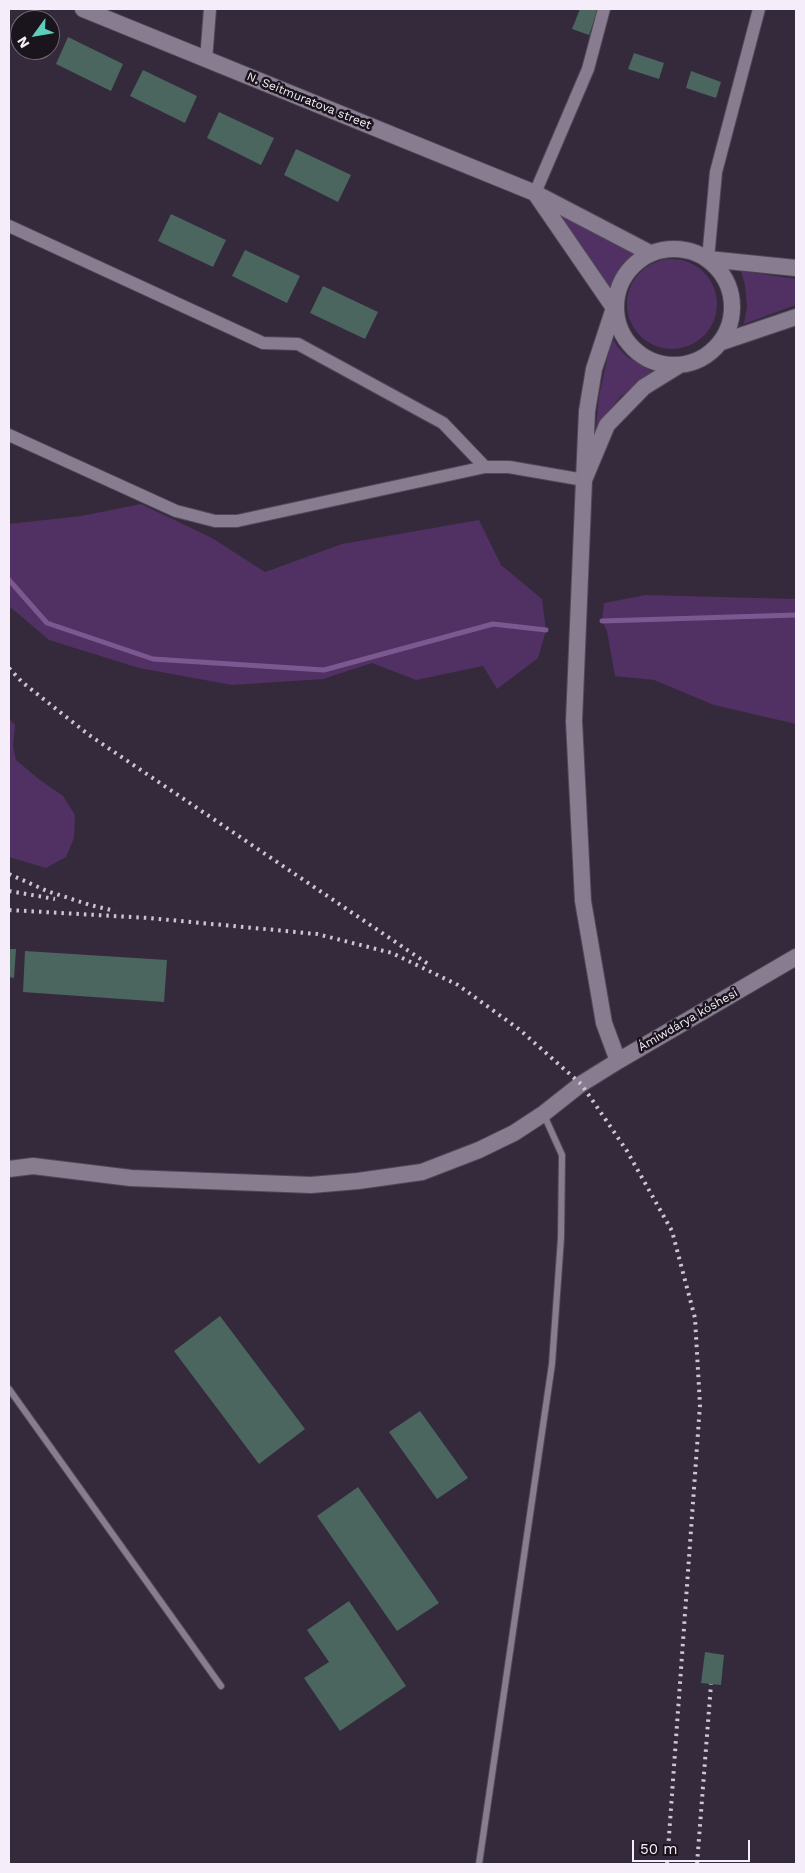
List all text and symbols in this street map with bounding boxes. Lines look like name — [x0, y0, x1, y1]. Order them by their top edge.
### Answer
north arrow — [10, 10, 60, 60]
text: N — [14, 34, 33, 51]
street label: N. Seitmuratova street — [245, 69, 373, 133]
street label: Ámiwdárya kóshesi — [636, 986, 740, 1054]
scale bar — [635, 1830, 752, 1862]
text: 50 m — [640, 1840, 677, 1858]

